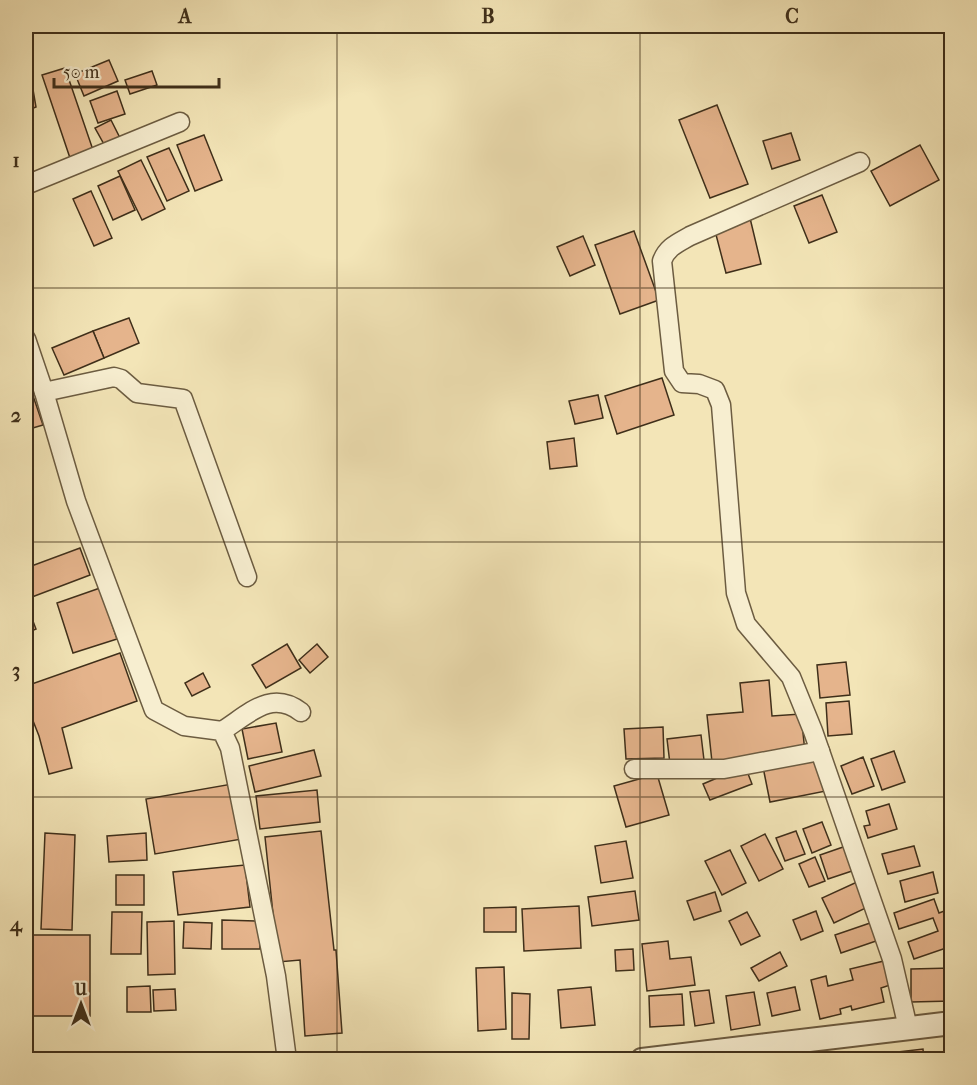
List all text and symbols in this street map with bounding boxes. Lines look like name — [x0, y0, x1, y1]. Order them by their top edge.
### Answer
text: A — [177, 5, 193, 28]
text: B — [481, 5, 495, 28]
text: C — [785, 5, 799, 28]
scale bar — [54, 51, 219, 89]
text: 50 m — [63, 62, 100, 83]
text: 1 — [12, 149, 20, 172]
text: 2 — [11, 404, 21, 427]
text: 3 — [12, 659, 20, 682]
text: 4 — [9, 913, 23, 937]
north arrow — [51, 974, 111, 1034]
text: U — [74, 980, 88, 999]

